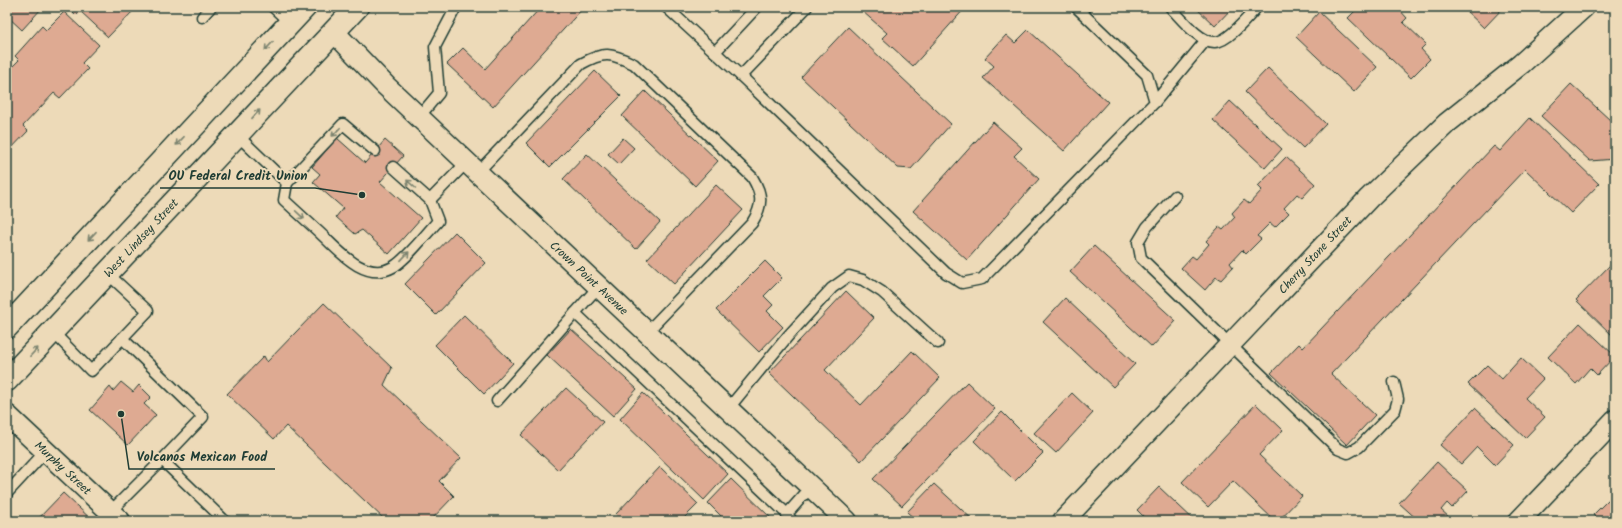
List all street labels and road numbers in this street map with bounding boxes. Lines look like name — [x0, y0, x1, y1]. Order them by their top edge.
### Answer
street label: West Lindsey Street — [99, 194, 184, 282]
street label: Cherry Stone Street — [1274, 212, 1357, 299]
street label: Crown Point Avenue — [545, 237, 633, 320]
street label: Murphy Street — [30, 437, 96, 500]

